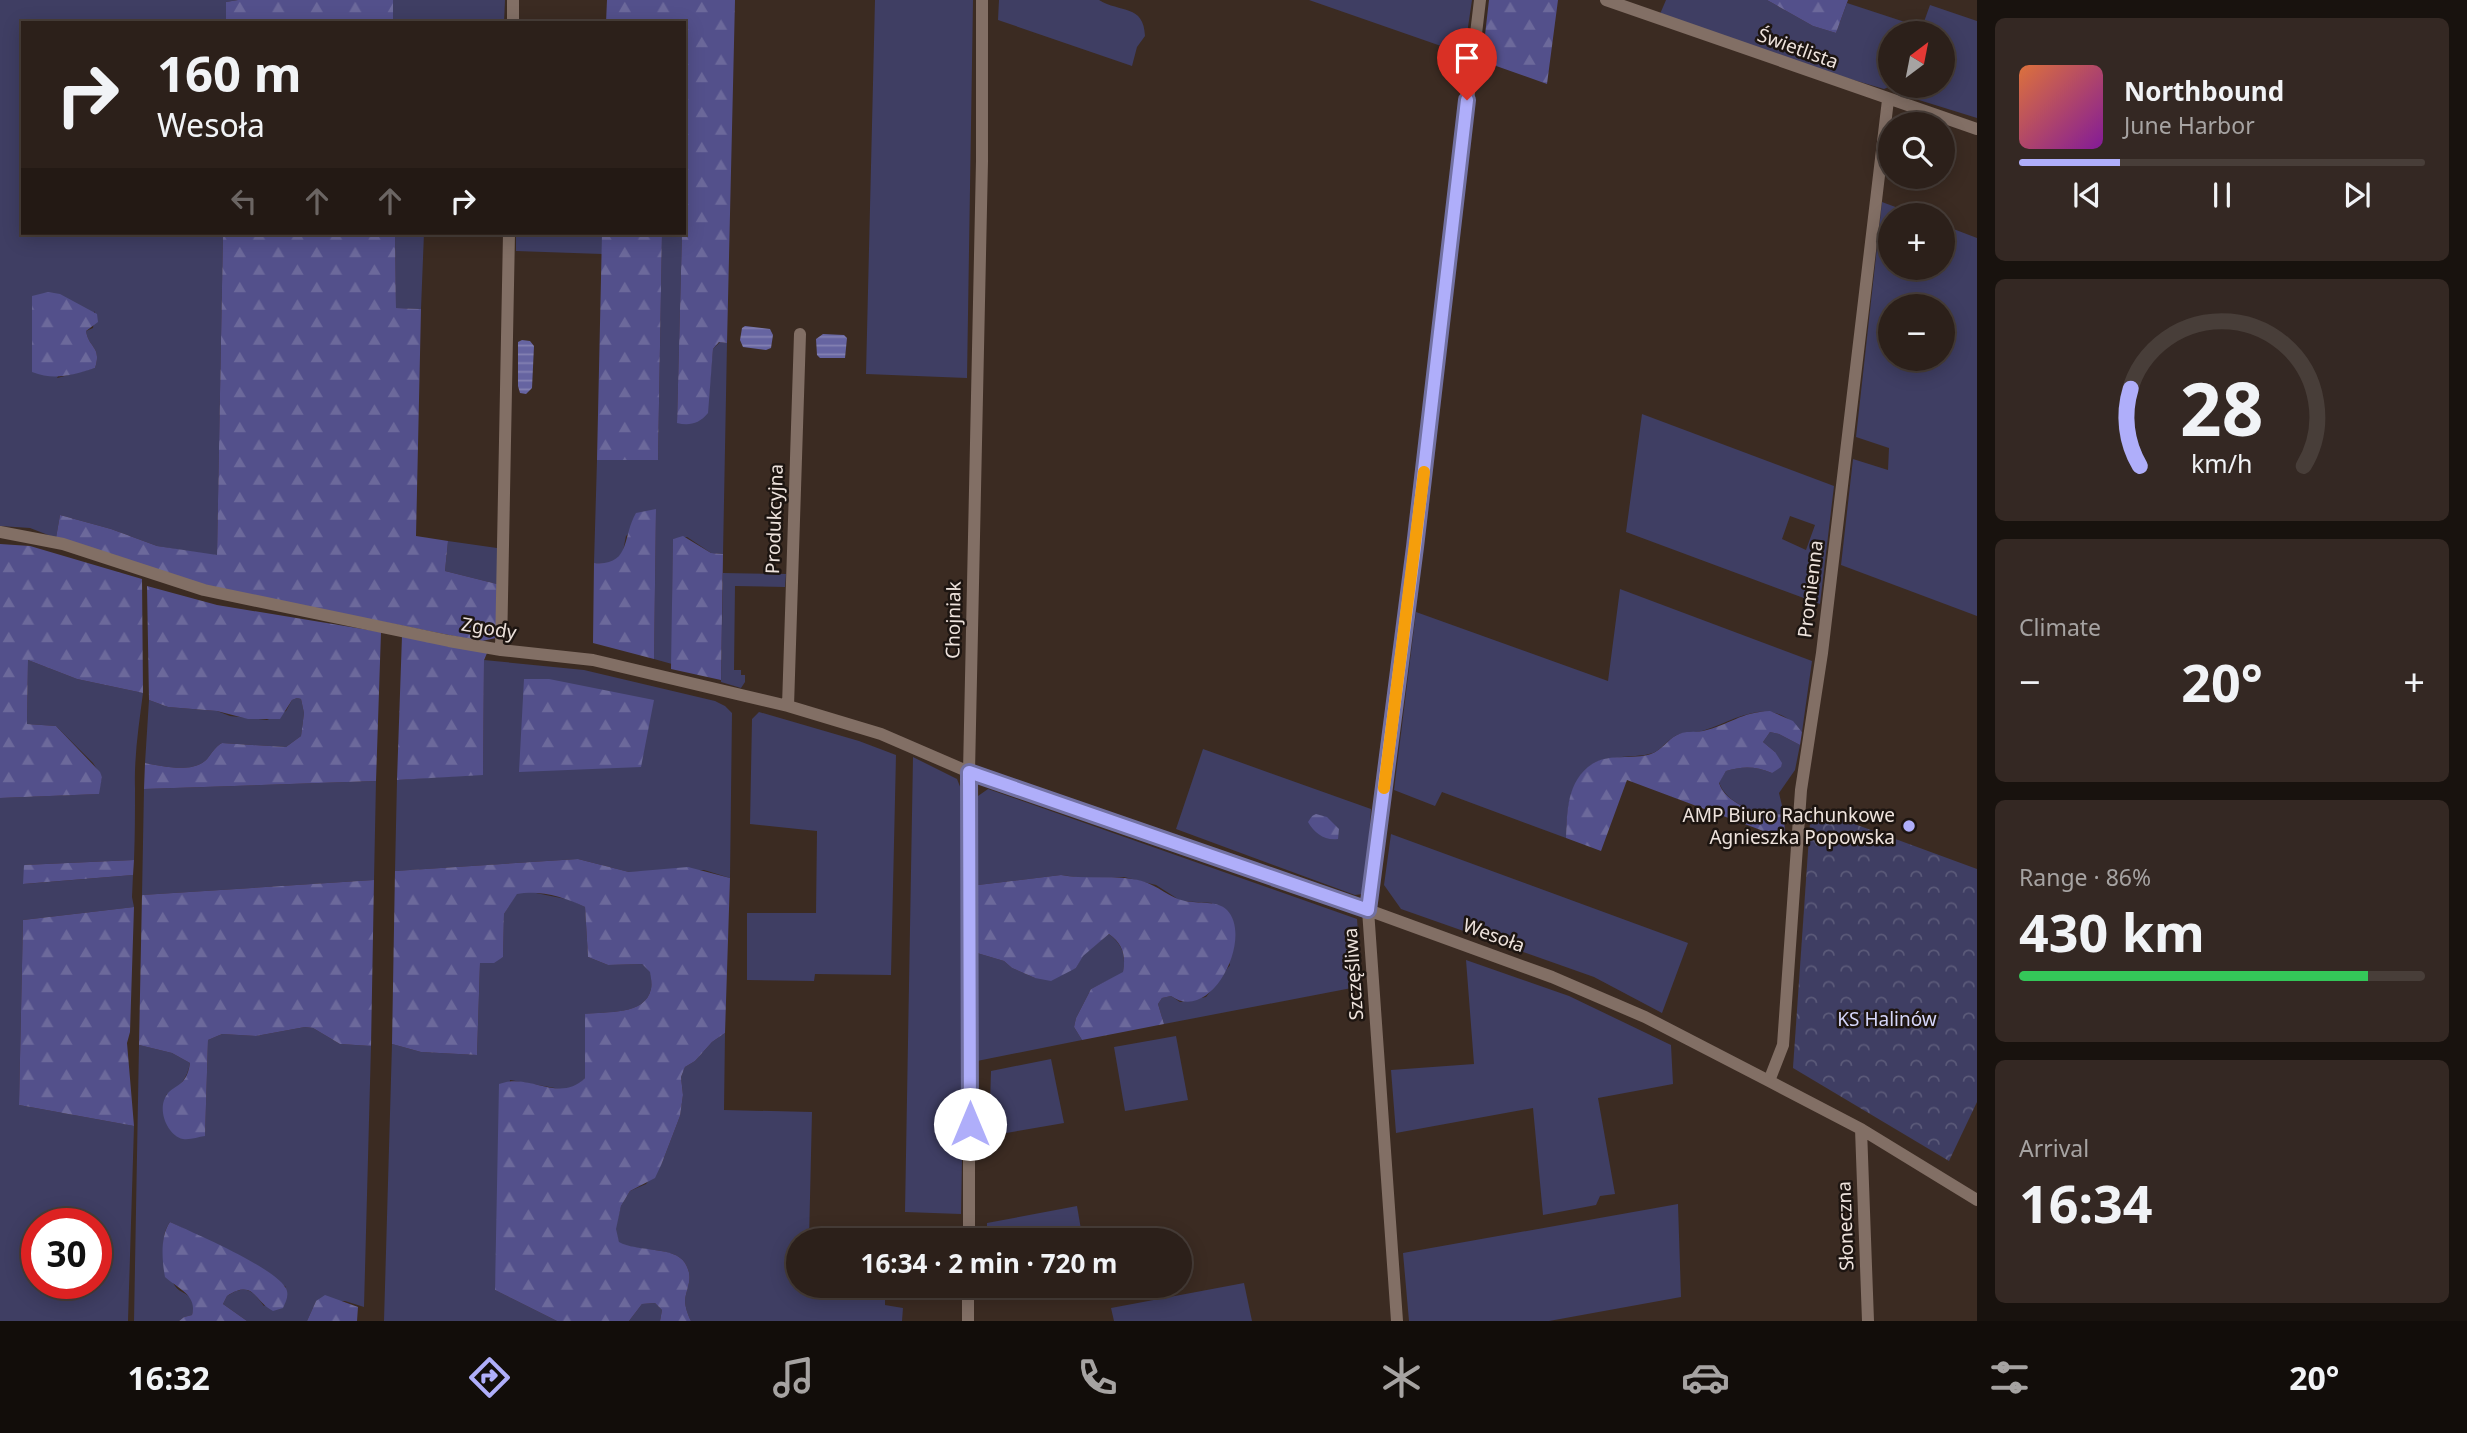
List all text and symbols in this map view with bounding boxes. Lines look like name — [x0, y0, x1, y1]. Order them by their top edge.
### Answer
street label: Świetlista — [1754, 21, 1842, 75]
north arrow — [1878, 21, 1955, 98]
map controls — [1878, 21, 1955, 371]
pin — [1437, 28, 1497, 100]
icon: arrive — [1448, 39, 1486, 77]
text: 160 m — [157, 40, 302, 106]
icon: right — [42, 49, 133, 140]
text: Northbound — [2124, 73, 2284, 109]
text: Wesoła — [157, 103, 265, 146]
text: June Harbor — [2124, 109, 2255, 141]
button: search — [1878, 112, 1955, 189]
icon: previous — [2068, 176, 2106, 214]
icon: pause — [2203, 176, 2241, 214]
icon: next — [2338, 176, 2376, 214]
icon: left — [225, 182, 263, 220]
icon: ahead — [298, 182, 336, 220]
icon: ahead — [371, 182, 409, 220]
icon: right — [444, 182, 482, 220]
button: + — [1878, 203, 1955, 280]
button: − — [1878, 294, 1955, 371]
text: 28 — [2180, 358, 2264, 457]
text: km/h — [2191, 446, 2253, 480]
street label: Produkcyjna — [759, 464, 789, 574]
street label: Promienna — [1791, 539, 1829, 639]
street label: Chojniak — [939, 581, 967, 659]
street label: Zgody — [460, 611, 519, 645]
text: Climate — [2019, 611, 2101, 643]
text: 20° — [2181, 646, 2263, 717]
text: − — [2019, 655, 2041, 707]
text: + — [2403, 655, 2425, 707]
place label: AMP Biuro Rachunkowe Agnieszka Popowska — [1683, 802, 1895, 850]
marker: AMP Biuro Rachunkowe Agnieszka Popowska — [1901, 818, 1917, 834]
text: Range · 86% — [2019, 861, 2151, 893]
text: 430 km — [2019, 896, 2205, 967]
street label: Wesoła — [1459, 912, 1529, 958]
street label: Szczęśliwa — [1337, 927, 1369, 1021]
park label: KS Halinów — [1837, 1006, 1937, 1032]
position arrow — [933, 1087, 1007, 1161]
text: Arrival — [2019, 1132, 2089, 1164]
text: 16:34 — [2019, 1167, 2153, 1238]
street label: Słoneczna — [1830, 1181, 1860, 1271]
speed limit sign: 30 — [21, 1208, 112, 1299]
text: 16:34 · 2 min · 720 m — [861, 1245, 1117, 1281]
icon: directions — [465, 1353, 514, 1402]
icon: music — [769, 1353, 818, 1402]
icon: phone — [1073, 1353, 1122, 1402]
icon: climate — [1377, 1353, 1426, 1402]
icon: car — [1681, 1353, 1730, 1402]
icon: filters — [1985, 1353, 2034, 1402]
text: 16:32 — [128, 1356, 210, 1399]
text: 20° — [2289, 1356, 2339, 1399]

